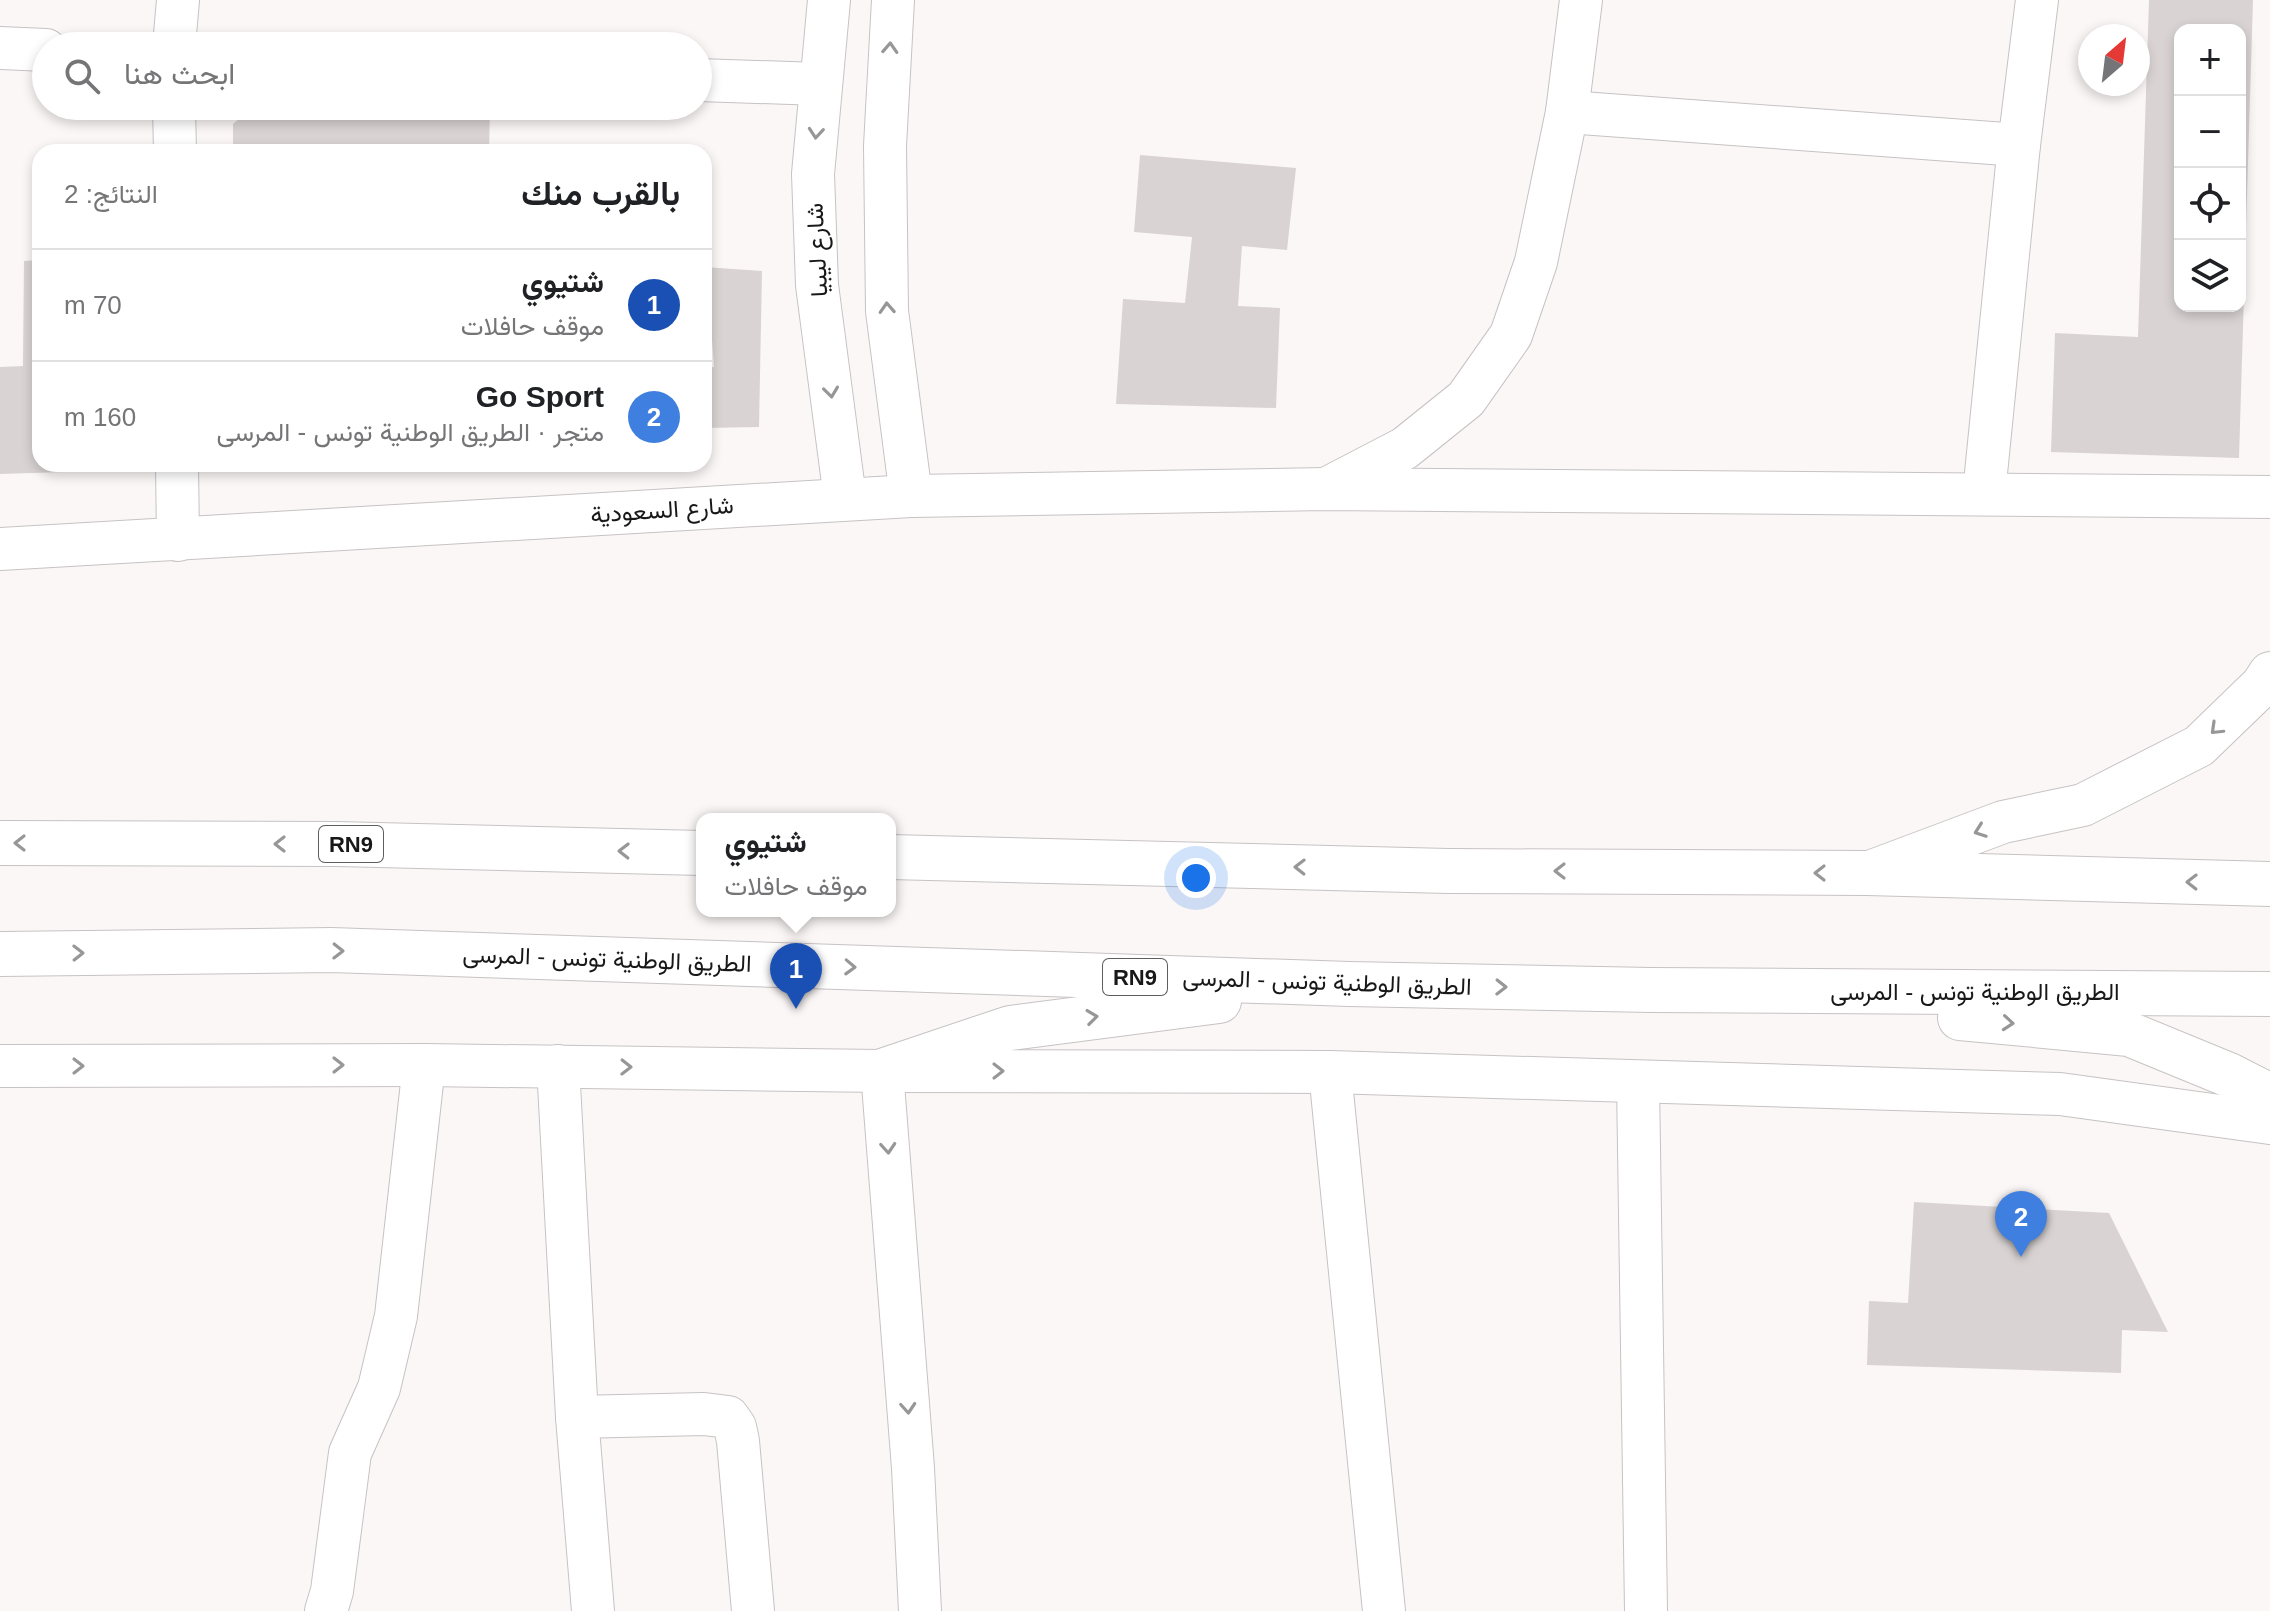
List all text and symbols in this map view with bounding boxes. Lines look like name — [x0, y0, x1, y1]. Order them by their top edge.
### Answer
north arrow — [2078, 24, 2150, 96]
map controls — [2174, 24, 2246, 312]
button: + — [2174, 24, 2246, 96]
search box — [32, 32, 712, 120]
one-way arrow — [881, 41, 898, 54]
icon: search — [60, 54, 104, 98]
text: ابحث هنا — [124, 57, 235, 90]
button: − — [2174, 96, 2246, 168]
one-way arrow — [808, 127, 825, 140]
button: locate — [2174, 168, 2246, 240]
text: بالقرب منك — [521, 174, 680, 212]
text: النتائج: 2 — [64, 179, 158, 209]
street label: شارع ليبيا — [801, 202, 835, 298]
button: layers — [2174, 240, 2246, 312]
text: شتيوي — [522, 265, 604, 298]
text: 70 m — [64, 290, 122, 320]
text: 1 — [647, 290, 661, 320]
one-way arrow — [879, 301, 896, 314]
text: موقف حافلات — [461, 311, 604, 341]
text: Go Sport — [476, 380, 604, 413]
one-way arrow — [822, 385, 839, 399]
text: 160 m — [64, 402, 136, 432]
text: 2 — [647, 402, 661, 432]
text: متجر · الطريق الوطنية تونس - المرسى — [217, 417, 604, 447]
street label: شارع السعودية — [589, 491, 735, 531]
one-way arrow — [2211, 720, 2225, 735]
popup — [696, 813, 896, 917]
one-way arrow — [1974, 821, 1988, 838]
text: شتيوي — [724, 825, 807, 858]
road number: RN9 — [319, 826, 383, 862]
one-way arrow — [13, 834, 26, 852]
one-way arrow — [273, 835, 286, 853]
one-way arrow — [617, 842, 630, 860]
your location — [1176, 858, 1216, 898]
one-way arrow — [1293, 859, 1306, 876]
one-way arrow — [1553, 863, 1566, 880]
one-way arrow — [1813, 864, 1826, 882]
text: موقف حافلات — [724, 871, 868, 901]
one-way arrow — [2185, 874, 2198, 891]
street label: الطريق الوطنية تونس - المرسى — [462, 940, 752, 979]
one-way arrow — [332, 942, 345, 960]
pin: 1 — [770, 943, 822, 1009]
one-way arrow — [72, 944, 85, 962]
one-way arrow — [844, 959, 857, 976]
road number: RN9 — [1103, 959, 1167, 995]
street label: الطريق الوطنية تونس - المرسى — [1182, 963, 1472, 1002]
one-way arrow — [1495, 978, 1508, 996]
street label: الطريق الوطنية تونس - المرسى — [1830, 978, 2120, 1007]
one-way arrow — [1086, 1009, 1099, 1026]
one-way arrow — [2002, 1014, 2015, 1031]
one-way arrow — [332, 1056, 345, 1074]
one-way arrow — [72, 1057, 85, 1075]
one-way arrow — [620, 1059, 633, 1076]
one-way arrow — [992, 1062, 1005, 1080]
one-way arrow — [879, 1142, 896, 1155]
pin: 2 — [1995, 1191, 2047, 1257]
one-way arrow — [899, 1402, 916, 1415]

